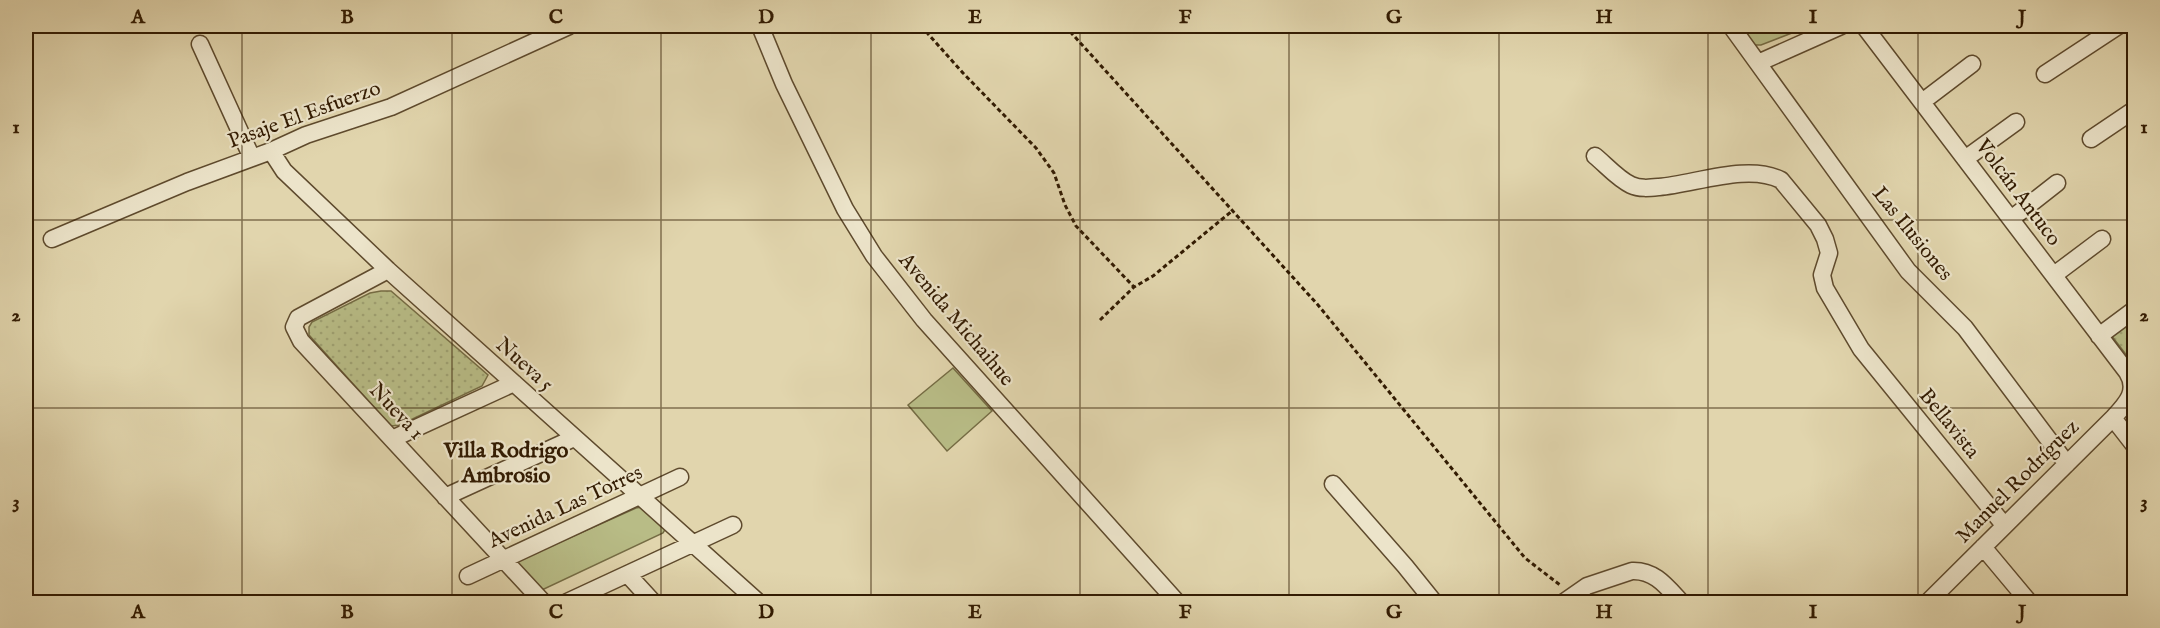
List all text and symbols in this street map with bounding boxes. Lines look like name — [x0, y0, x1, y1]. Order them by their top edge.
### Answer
text: A — [130, 5, 146, 30]
text: B — [340, 5, 354, 30]
text: C — [549, 5, 563, 30]
text: D — [758, 5, 774, 30]
text: E — [968, 5, 982, 30]
text: F — [1179, 5, 1192, 30]
text: G — [1386, 5, 1403, 30]
text: H — [1595, 5, 1613, 30]
text: I — [1809, 5, 1818, 30]
text: J — [2015, 5, 2027, 30]
street label: Pasaje El Esfuerzo — [225, 75, 385, 156]
text: 1 — [12, 115, 20, 140]
text: 1 — [2140, 115, 2148, 140]
street label: Volcán Antuco — [1968, 133, 2067, 252]
street label: Las Ilusiones — [1866, 181, 1958, 287]
street label: Avenida Michaihue — [892, 247, 1020, 392]
text: 2 — [11, 303, 21, 328]
text: 2 — [2139, 303, 2149, 328]
street label: Nueva 5 — [489, 332, 559, 398]
street label: Nueva 1 — [363, 378, 429, 446]
street label: Bellavista — [1912, 383, 1986, 465]
street label: Manuel Rodríguez — [1950, 414, 2086, 550]
district label: Villa Rodrigo Ambrosio — [443, 437, 568, 490]
street label: Avenida Las Torres — [483, 460, 647, 555]
text: 3 — [12, 490, 20, 515]
text: 3 — [2140, 490, 2148, 515]
text: A — [130, 600, 146, 625]
text: B — [340, 600, 354, 625]
text: C — [549, 600, 563, 625]
text: D — [758, 600, 774, 625]
text: E — [968, 600, 982, 625]
text: F — [1179, 600, 1192, 625]
text: G — [1386, 600, 1403, 625]
text: H — [1595, 600, 1613, 625]
text: I — [1809, 600, 1818, 625]
text: J — [2015, 600, 2027, 625]

